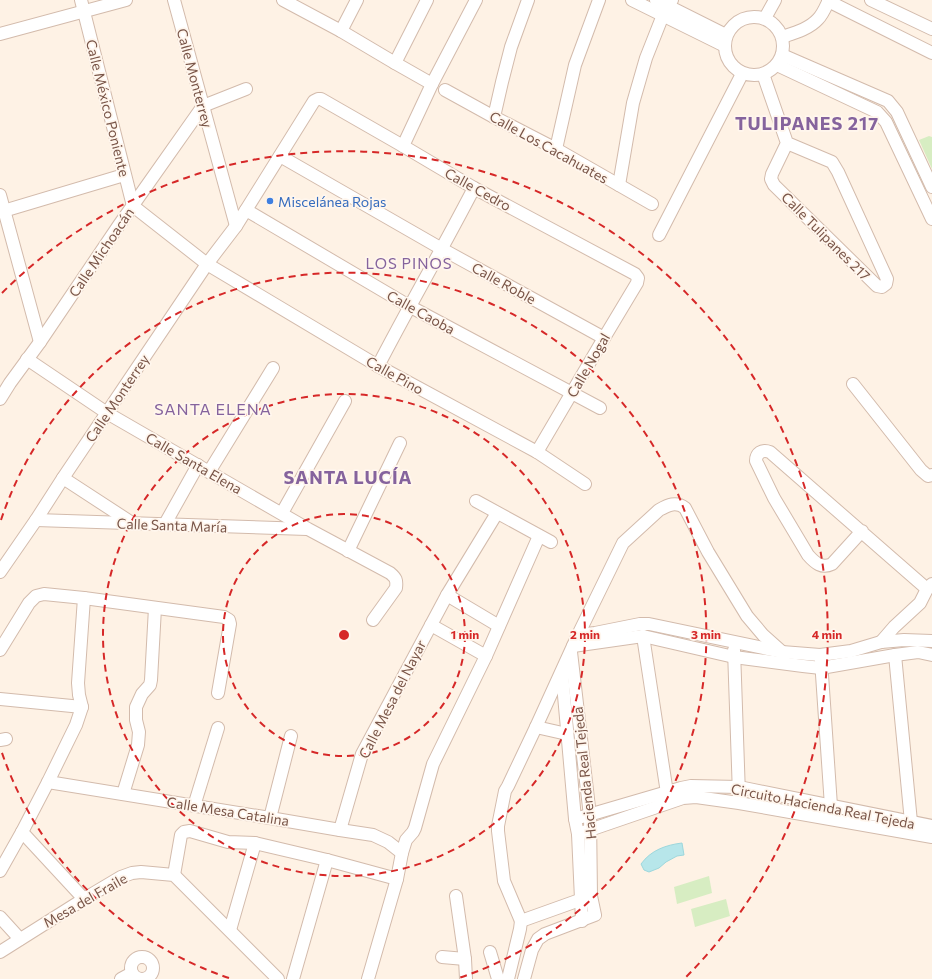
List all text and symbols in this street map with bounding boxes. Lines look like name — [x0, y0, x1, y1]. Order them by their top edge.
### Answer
street label: Calle Monterrey — [174, 26, 216, 130]
street label: Calle México Poniente — [83, 38, 133, 178]
street label: Calle Los Cacahuates — [487, 107, 611, 187]
district label: TULIPANES 217 — [735, 112, 879, 134]
street label: Calle Cedro — [442, 164, 514, 214]
street label: Calle Tulipanes 217 — [778, 188, 874, 284]
place label: Miscelánea Rojas — [278, 193, 386, 210]
marker: Miscelánea Rojas — [265, 196, 275, 206]
street label: Calle Michoacán — [65, 204, 137, 300]
district label: LOS PINOS — [365, 254, 453, 272]
street label: Calle Roble — [469, 258, 539, 308]
street label: Calle Caoba — [384, 286, 458, 338]
street label: Calle Nogal — [563, 330, 613, 400]
street label: Calle Monterrey — [81, 351, 153, 445]
street label: Calle Pino — [363, 352, 427, 398]
district label: SANTA ELENA — [154, 399, 272, 418]
street label: Calle Santa Elena — [143, 429, 245, 497]
district label: SANTA LUCÍA — [283, 466, 413, 488]
street label: Calle Santa María — [116, 515, 228, 535]
text: 1 min — [451, 627, 479, 641]
text: 2 min — [570, 627, 600, 641]
text: 3 min — [691, 627, 721, 641]
text: 4 min — [812, 627, 842, 641]
centre of rings — [337, 628, 351, 642]
street label: Calle Mesa del Nayar — [355, 637, 429, 761]
street label: Hacienda Real Tejeda — [569, 706, 599, 840]
street label: Circuito Hacienda Real Tejeda — [730, 780, 916, 832]
street label: Calle Mesa Catalina — [166, 793, 290, 829]
street label: Mesa del Fraile — [40, 869, 130, 931]

